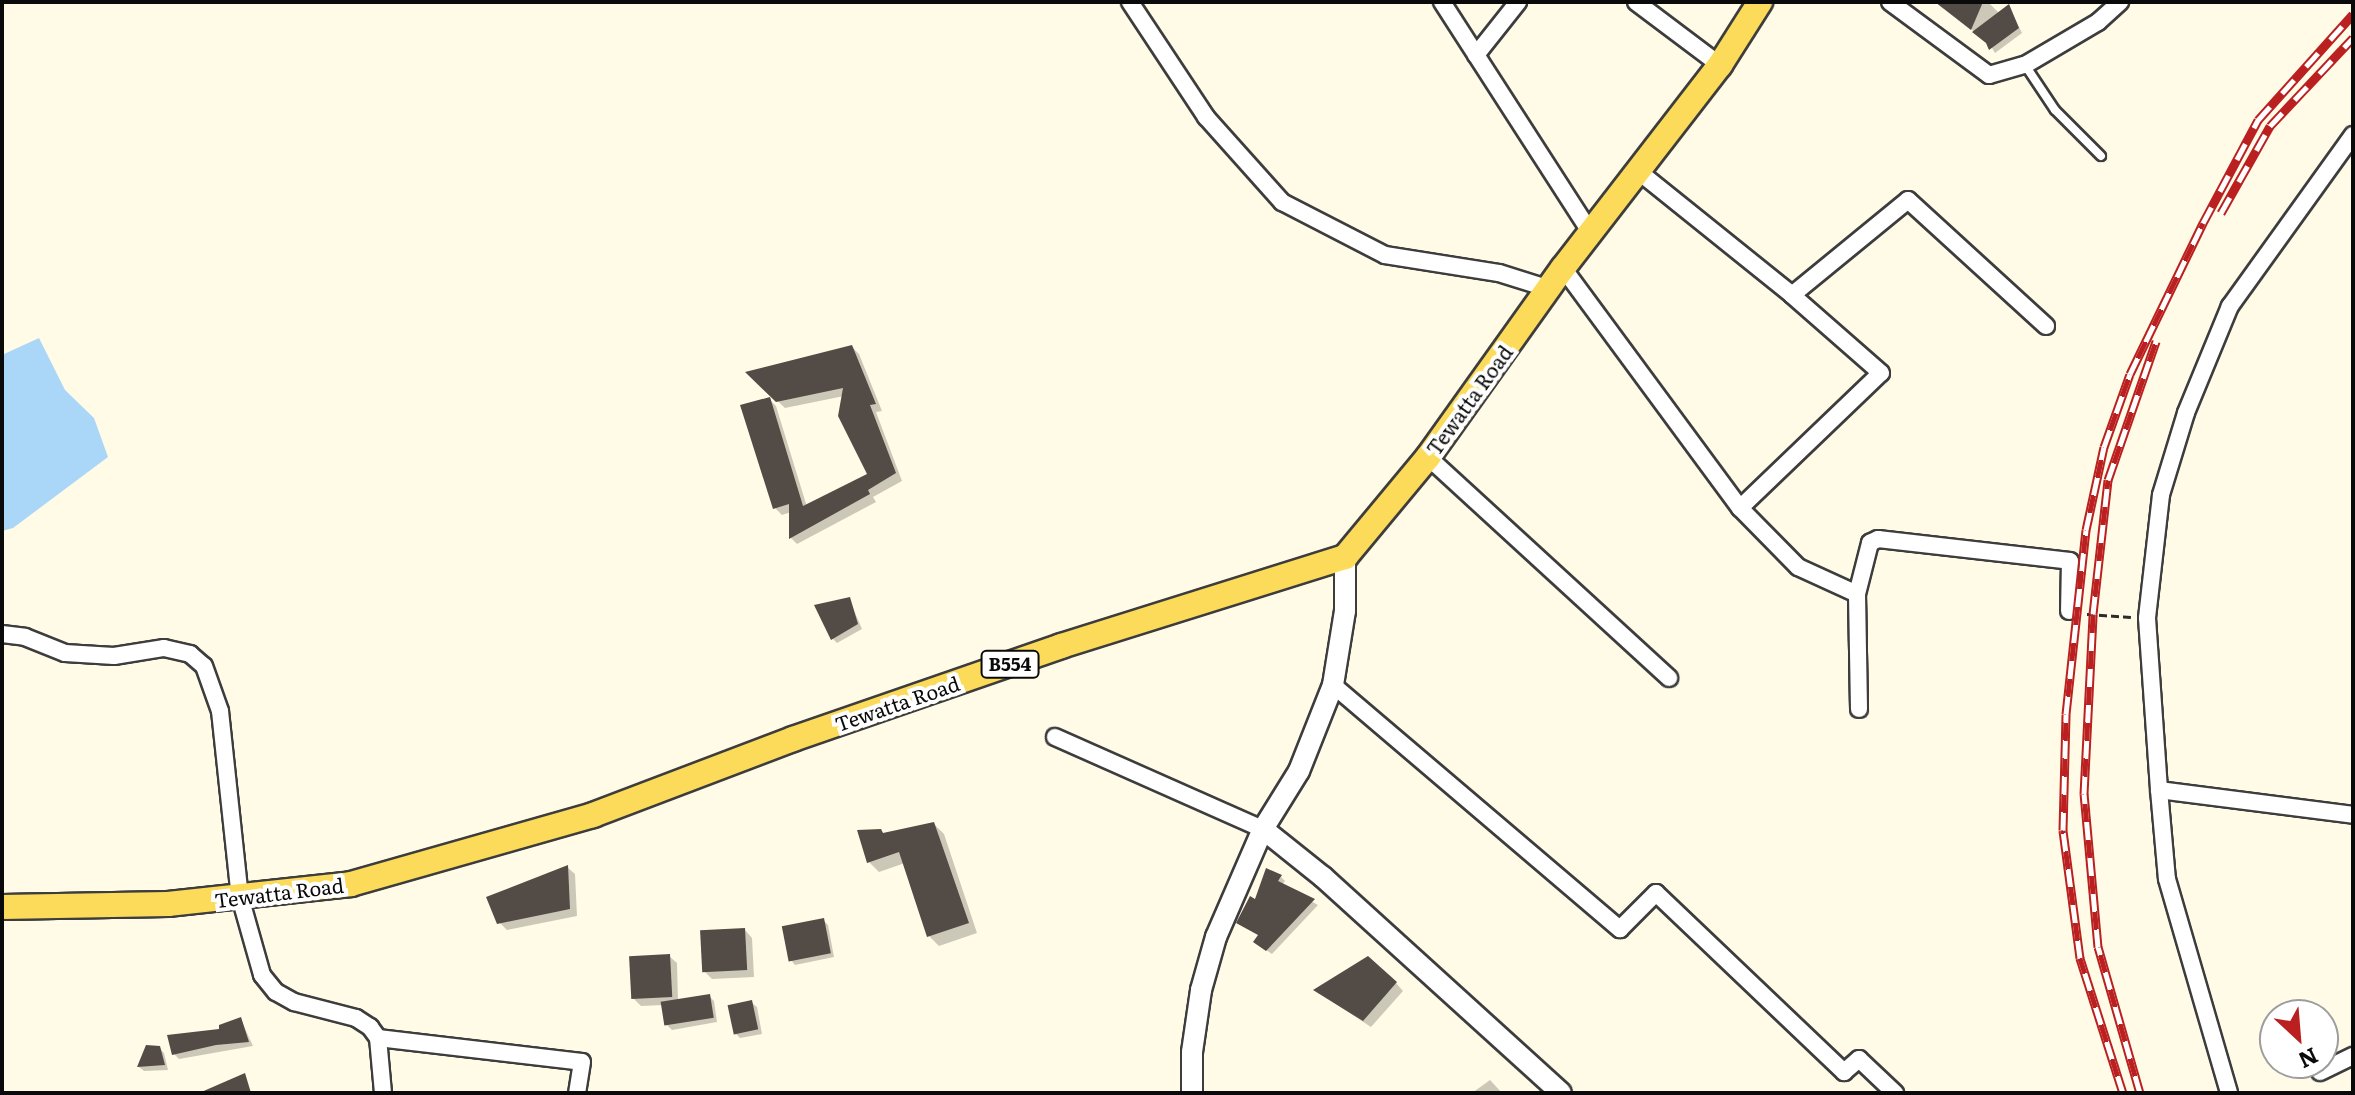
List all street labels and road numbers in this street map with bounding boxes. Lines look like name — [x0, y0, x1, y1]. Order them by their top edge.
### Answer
street label: Tewatta Road — [1421, 340, 1517, 460]
road number: B554 — [980, 650, 1040, 678]
street label: Tewatta Road — [832, 670, 962, 736]
street label: Tewatta Road — [213, 872, 345, 912]

